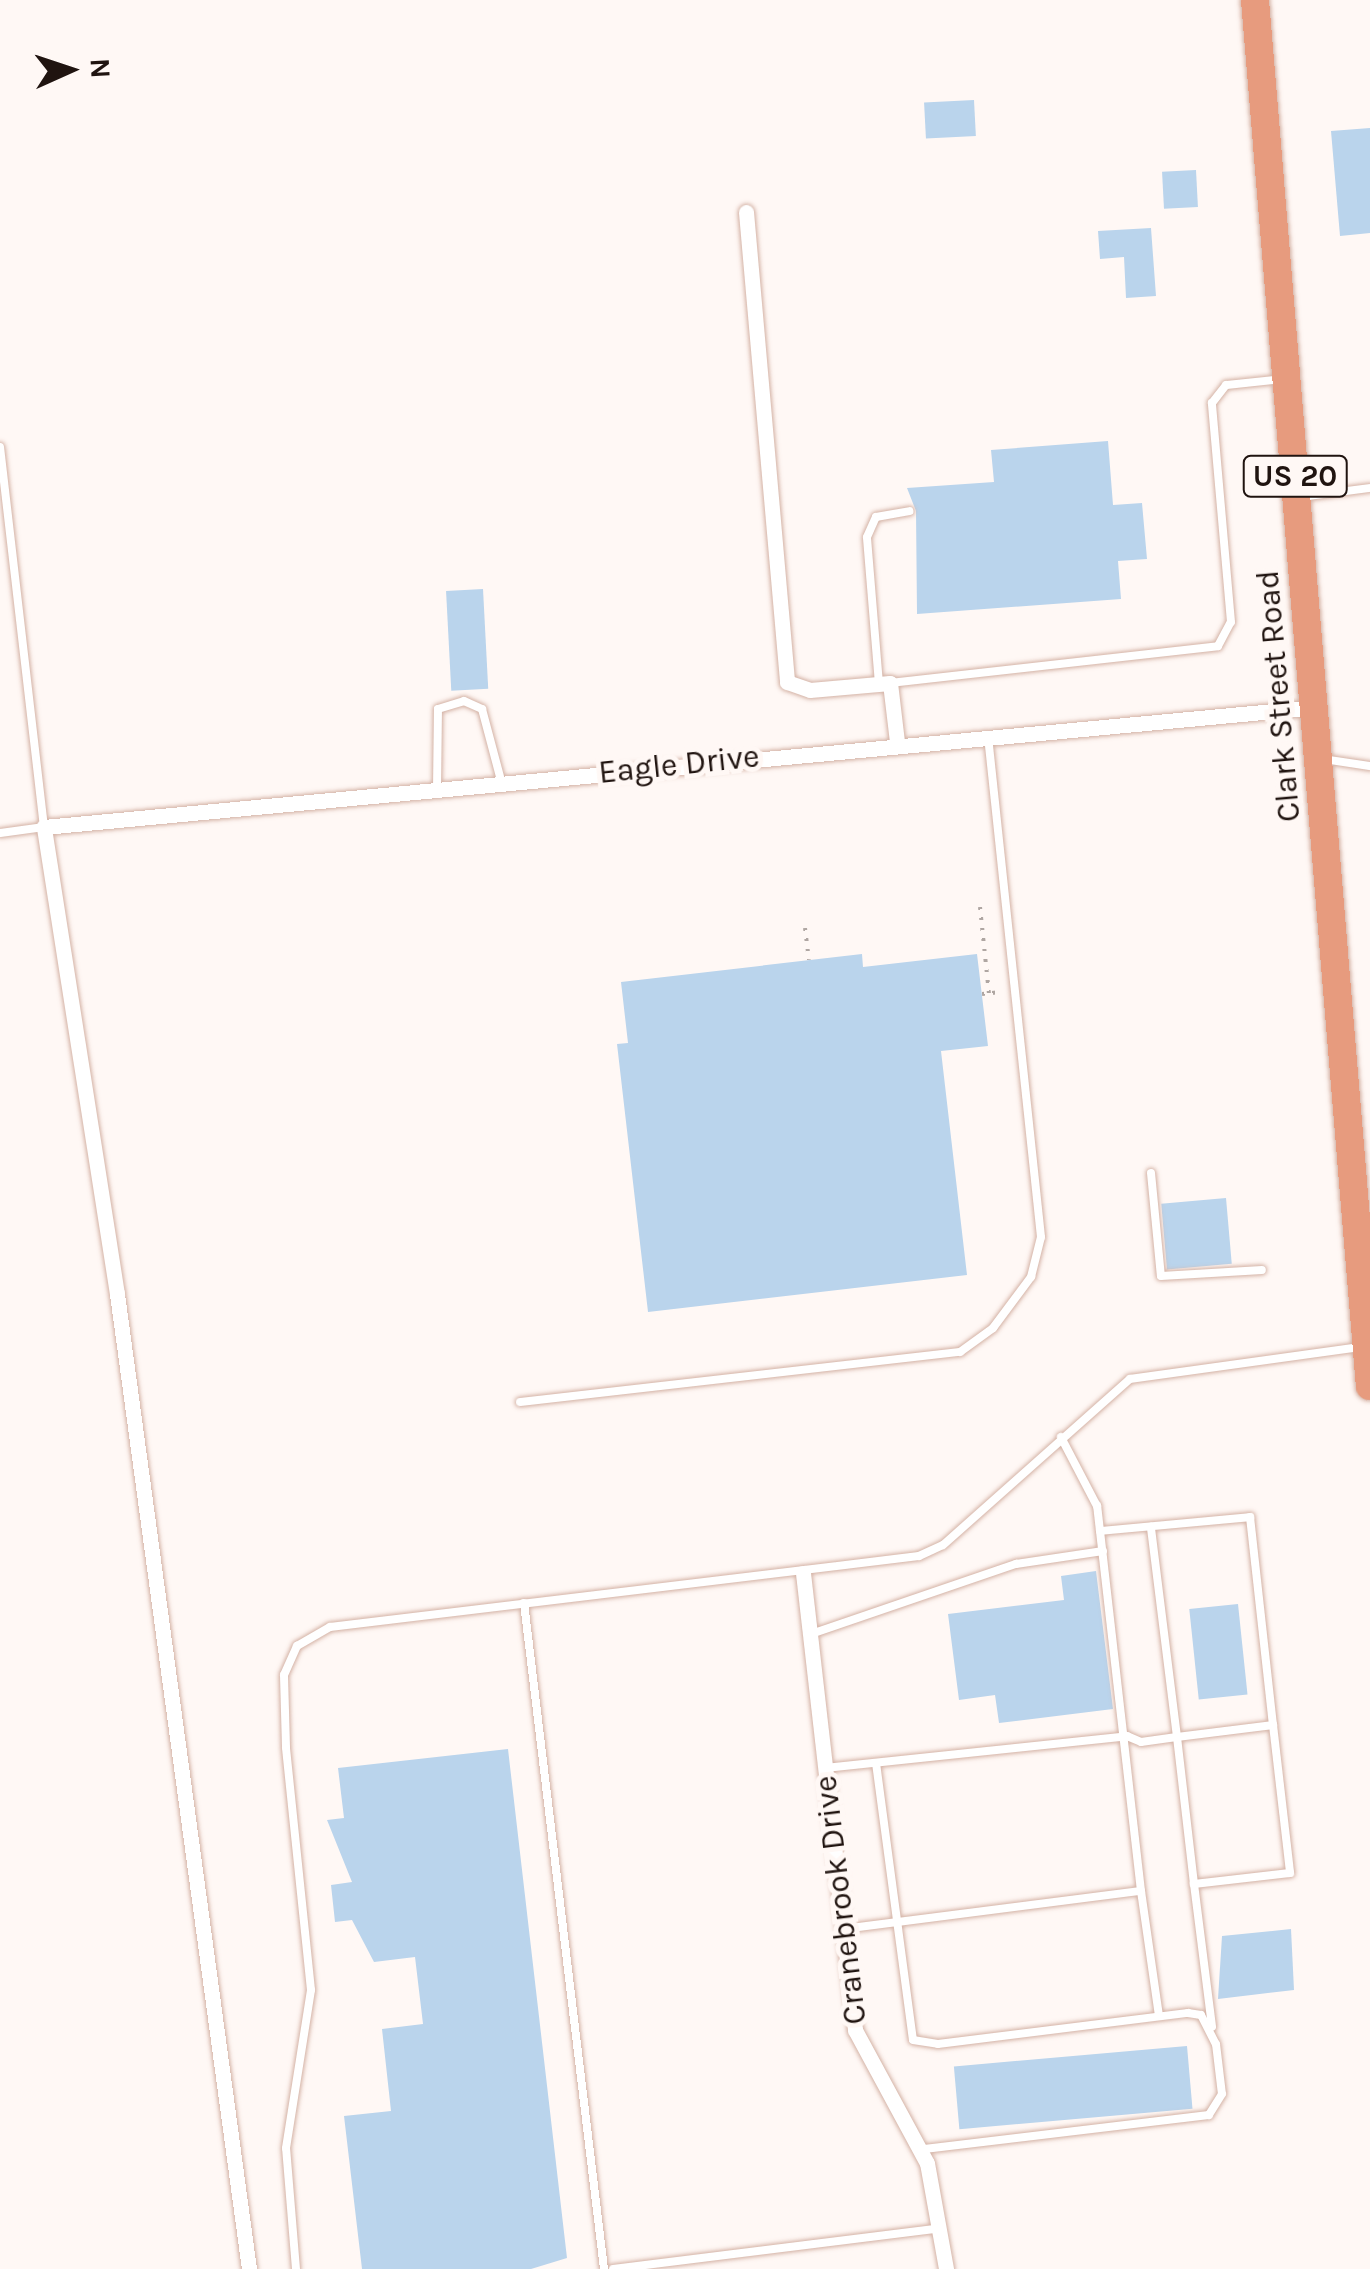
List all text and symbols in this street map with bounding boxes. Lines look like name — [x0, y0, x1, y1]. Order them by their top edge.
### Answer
north arrow — [20, 20, 120, 120]
text: N — [83, 58, 117, 79]
road number: US 20 — [1242, 451, 1348, 501]
street label: Clark Street Road — [1249, 569, 1309, 823]
street label: Eagle Drive — [597, 737, 761, 793]
street label: Cranebrook Drive — [807, 1773, 875, 2027]

